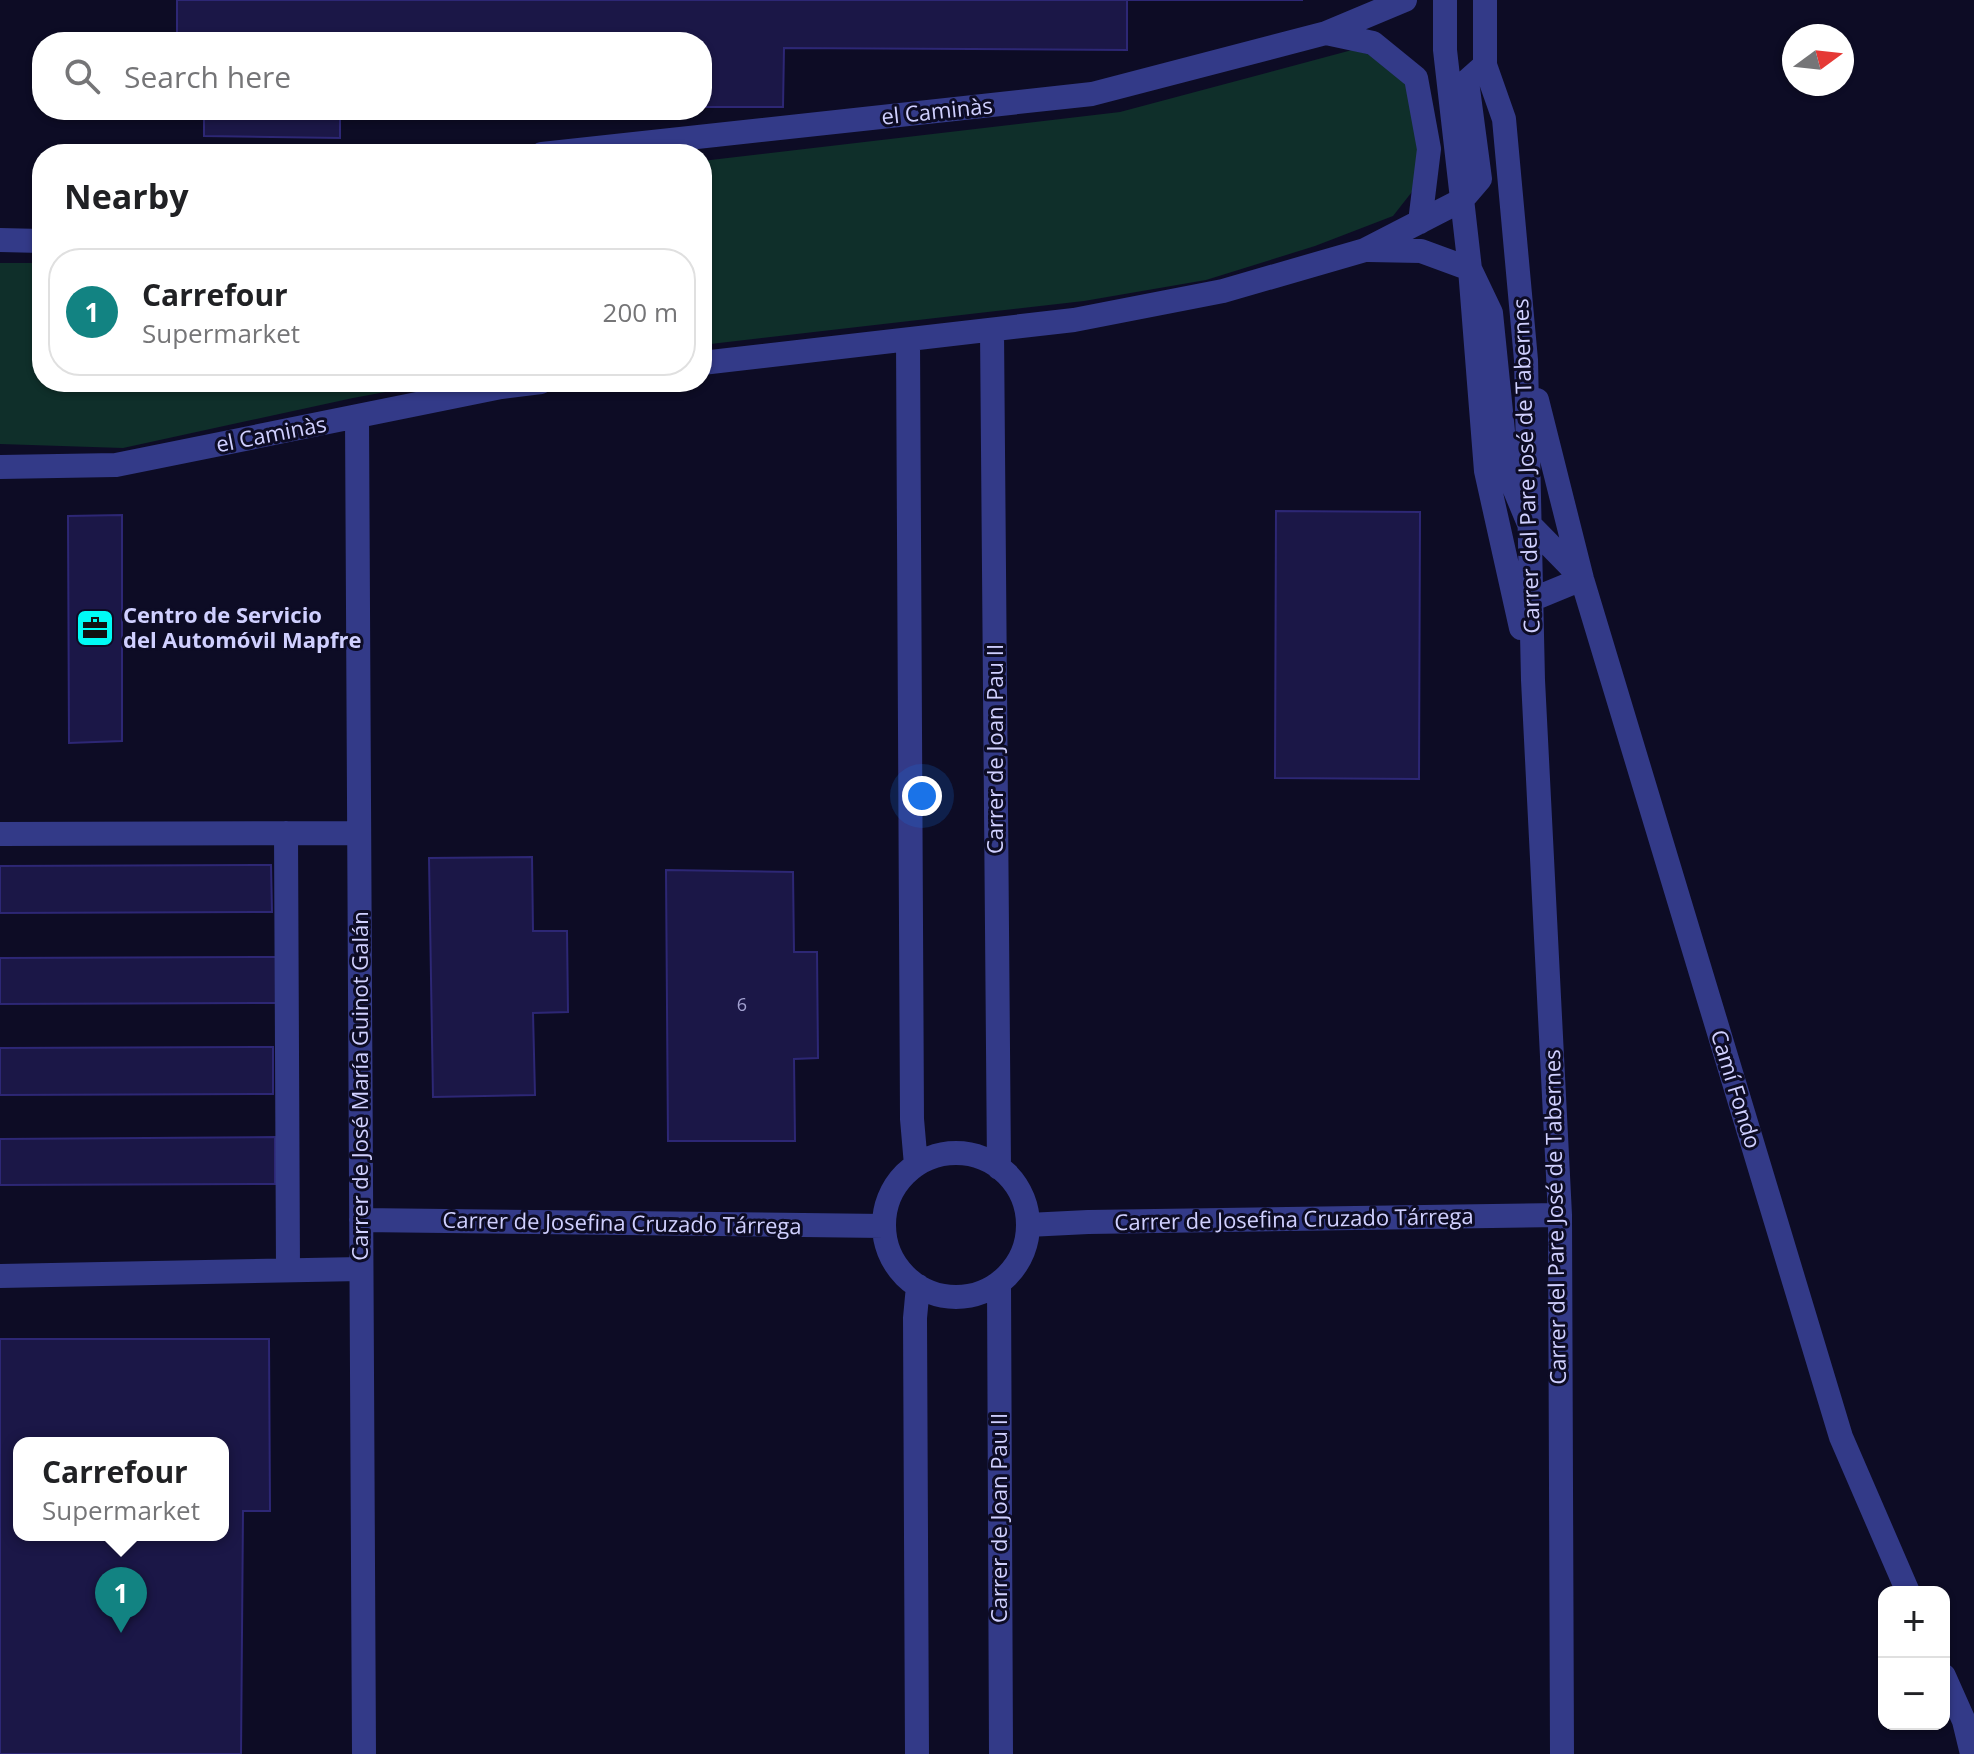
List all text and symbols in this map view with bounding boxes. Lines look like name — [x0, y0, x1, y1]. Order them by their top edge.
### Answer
north arrow — [1782, 24, 1854, 96]
search box — [32, 32, 712, 120]
icon: search — [60, 54, 104, 98]
text: Search here — [124, 56, 291, 97]
street label: el Caminàs — [880, 89, 994, 131]
text: Nearby — [64, 173, 189, 219]
text: Carrefour — [142, 274, 288, 315]
text: 1 — [85, 294, 99, 330]
text: 200 m — [603, 294, 678, 330]
street label: Carrer del Pare José de Tabernes — [1504, 298, 1546, 634]
text: Supermarket — [142, 315, 300, 351]
street label: el Caminàs — [213, 408, 329, 458]
place label: Centro de Servicio del Automóvil Mapfre — [123, 599, 362, 654]
office icon: Centro de Servicio del Automóvil Mapfre — [74, 607, 116, 649]
street label: Carrer de Joan Pau II — [979, 644, 1009, 854]
your location — [902, 776, 942, 816]
street label: Carrer de José María Guinot Galán — [344, 911, 374, 1261]
house number: 6 — [737, 992, 747, 1016]
street label: Camí Fondo — [1705, 1026, 1769, 1152]
street label: Carrer del Pare José de Tabernes — [1536, 1049, 1572, 1385]
street label: Carrer de Josefina Cruzado Tárrega — [1114, 1200, 1474, 1236]
street label: Carrer de Josefina Cruzado Tárrega — [442, 1204, 802, 1240]
street label: Carrer de Joan Pau II — [983, 1413, 1013, 1623]
popup — [13, 1437, 229, 1541]
text: Carrefour — [42, 1451, 188, 1492]
text: Supermarket — [42, 1492, 200, 1528]
pin: 1 — [95, 1567, 147, 1633]
map controls — [1878, 1586, 1950, 1730]
button: + — [1878, 1586, 1950, 1658]
button: − — [1878, 1658, 1950, 1730]

